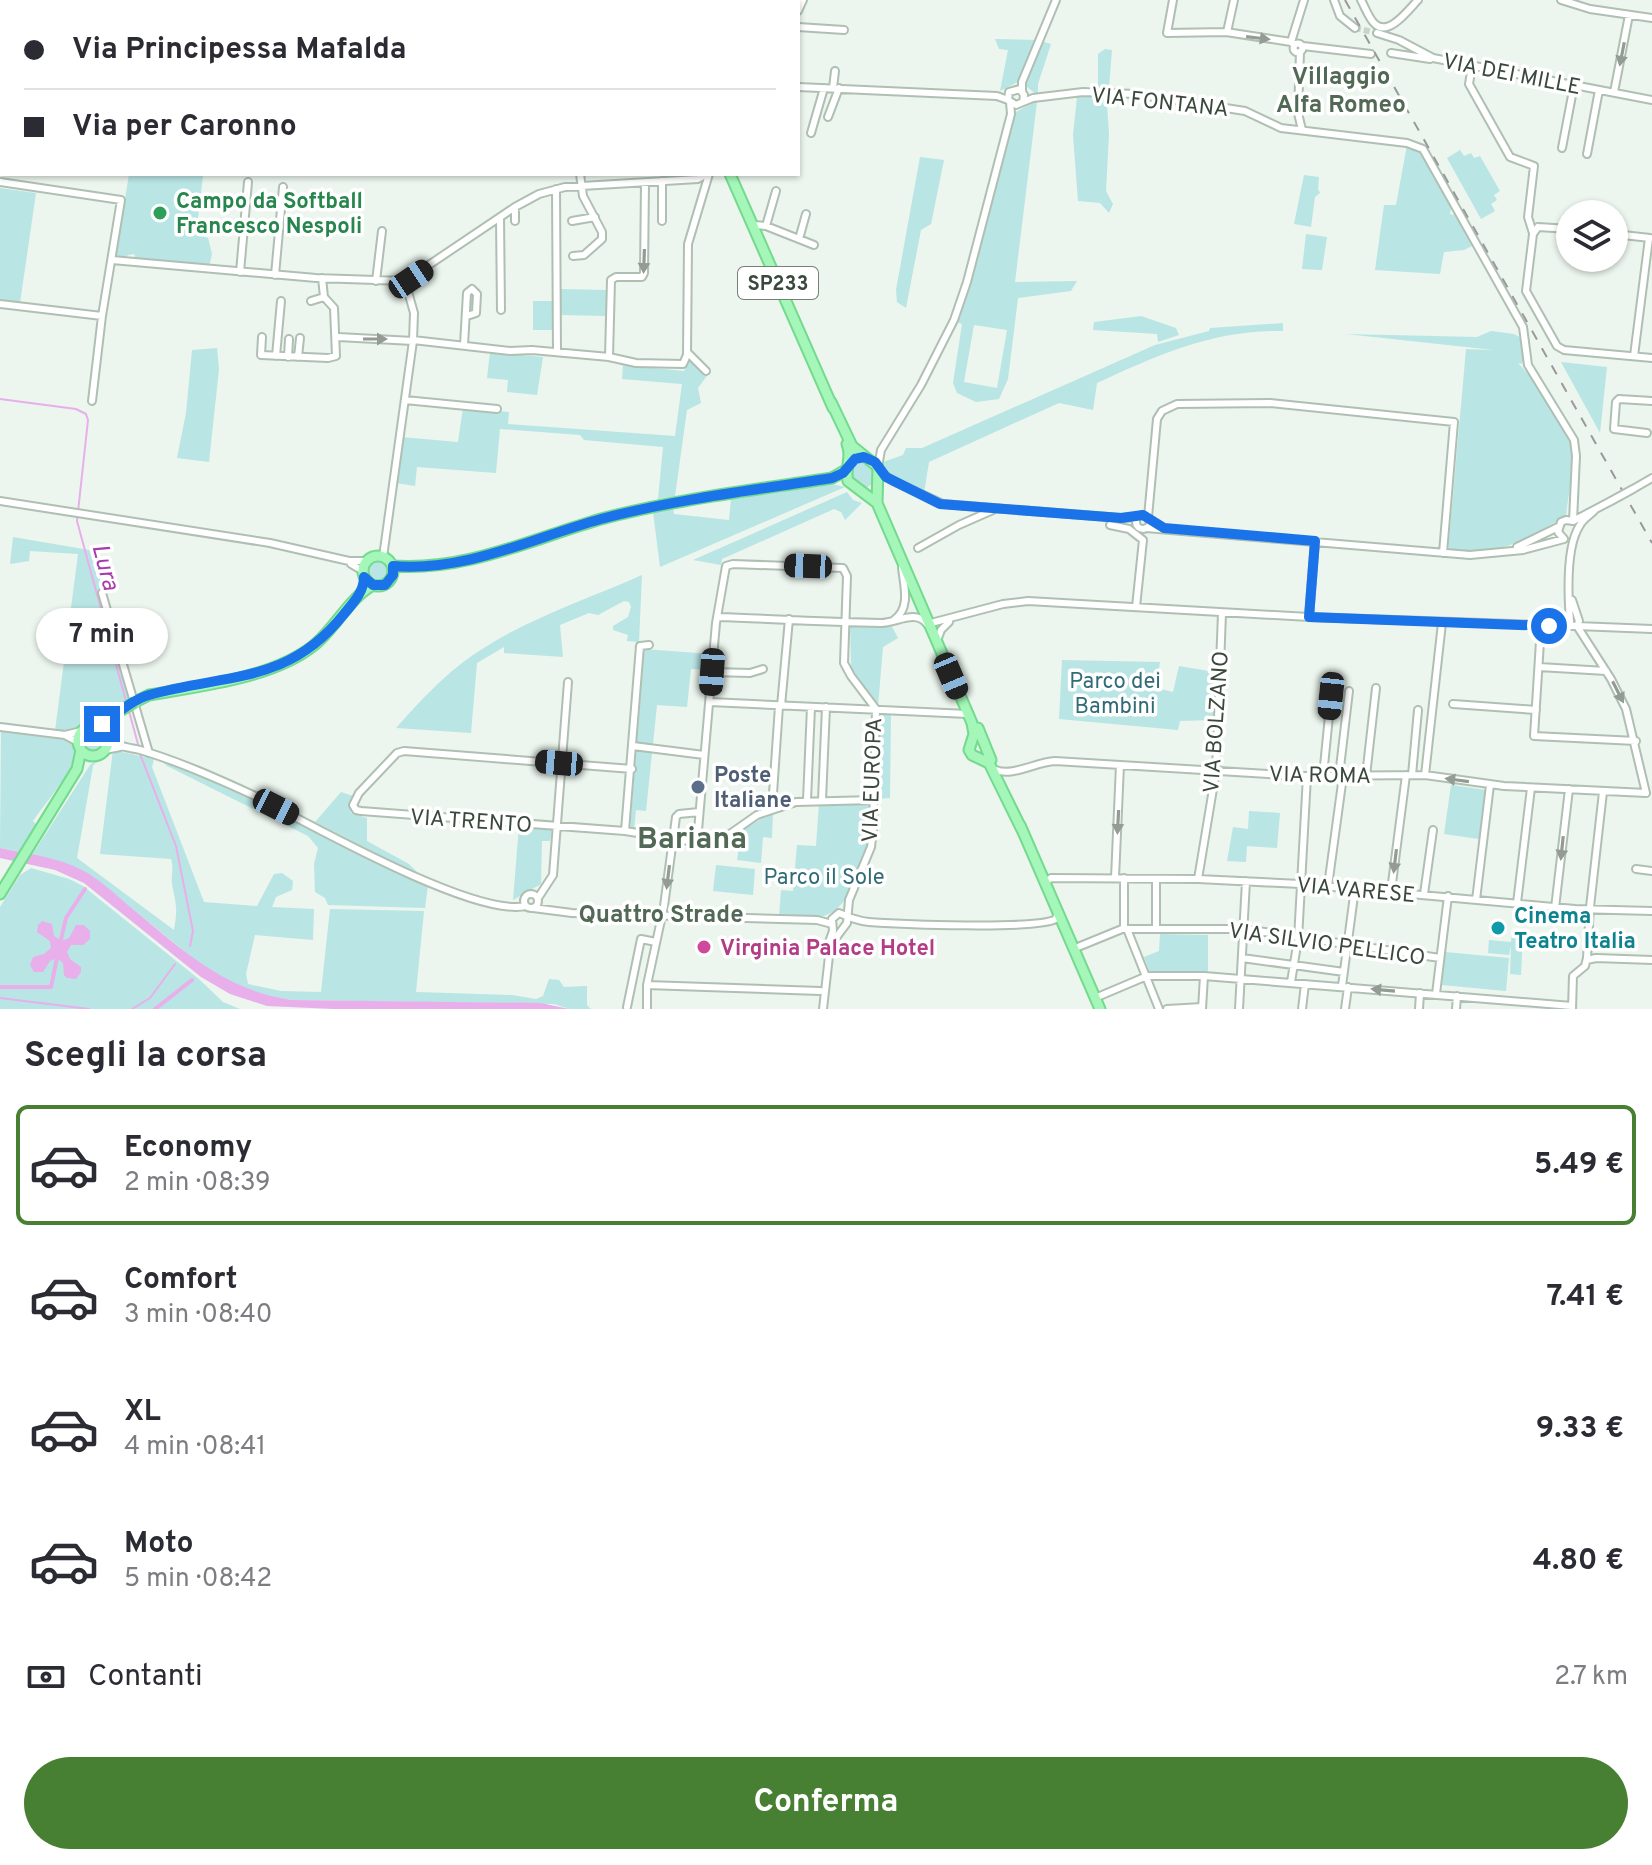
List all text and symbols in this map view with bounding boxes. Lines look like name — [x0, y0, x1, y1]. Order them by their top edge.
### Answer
one-way arrow — [1246, 31, 1271, 44]
text: Via Principessa Mafalda — [72, 32, 406, 69]
one-way arrow — [1615, 41, 1627, 66]
street label: VIA DEI MILLE — [1440, 49, 1583, 102]
district label: Villaggio Alfa Romeo — [1276, 63, 1406, 121]
street label: VIA FONTANA — [1090, 83, 1230, 124]
text: Via per Caronno — [72, 109, 297, 146]
place label: Campo da Softball Francesco Nespoli — [176, 189, 363, 241]
map controls — [1556, 200, 1628, 272]
button: layers — [1556, 200, 1628, 272]
marker: Campo da Softball Francesco Nespoli — [151, 204, 169, 222]
one-way arrow — [637, 249, 650, 274]
car — [384, 256, 438, 302]
road number: SP233 — [738, 267, 818, 299]
one-way arrow — [363, 333, 388, 345]
water label: Lura — [83, 541, 125, 595]
car — [784, 553, 832, 579]
callout: 7 min — [36, 608, 168, 664]
route start — [1531, 608, 1567, 644]
text: 7 min — [69, 619, 135, 652]
car — [698, 647, 726, 697]
car — [931, 649, 971, 703]
street label: VIA BOLZANO — [1199, 650, 1236, 794]
park label: Parco dei Bambini — [1069, 669, 1161, 721]
car — [1317, 671, 1345, 721]
one-way arrow — [1611, 681, 1625, 704]
route end — [84, 706, 120, 742]
street label: VIA EUROPA — [858, 717, 889, 843]
car — [534, 749, 584, 777]
street label: VIA ROMA — [1269, 762, 1371, 791]
place label: Poste Italiane — [714, 763, 792, 815]
one-way arrow — [1444, 773, 1469, 786]
marker: Poste Italiane — [689, 778, 707, 796]
car — [249, 785, 303, 829]
street label: VIA TRENTO — [409, 805, 533, 840]
one-way arrow — [1111, 810, 1124, 835]
district label: Bariana — [637, 822, 747, 859]
one-way arrow — [1556, 836, 1569, 861]
one-way arrow — [1388, 849, 1401, 874]
one-way arrow — [661, 865, 674, 890]
park label: Parco il Sole — [763, 865, 885, 892]
street label: VIA VARESE — [1295, 873, 1416, 910]
district label: Quattro Strade — [578, 901, 744, 931]
place label: Cinema Teatro Italia — [1514, 904, 1636, 956]
street label: VIA SILVIO PELLICO — [1227, 918, 1427, 973]
marker: Cinema Teatro Italia — [1489, 919, 1507, 937]
place label: Virginia Palace Hotel — [720, 936, 935, 963]
marker: Virginia Palace Hotel — [695, 938, 713, 956]
one-way arrow — [1370, 984, 1395, 997]
text: Scegli la corsa — [24, 1034, 267, 1080]
icon: car — [28, 1129, 100, 1201]
text: Economy — [124, 1130, 252, 1167]
text: 5.49 € — [1534, 1147, 1624, 1184]
text: 2 min · 08:39 — [124, 1167, 271, 1200]
icon: car — [28, 1261, 100, 1333]
text: Comfort — [124, 1262, 237, 1299]
text: 7.41 € — [1547, 1279, 1624, 1316]
text: 3 min · 08:40 — [124, 1299, 273, 1332]
icon: car — [28, 1393, 100, 1465]
text: XL — [124, 1394, 161, 1431]
text: 9.33 € — [1536, 1411, 1624, 1448]
text: 4 min · 08:41 — [124, 1431, 266, 1464]
icon: car — [28, 1525, 100, 1597]
text: Moto — [124, 1526, 194, 1563]
text: 4.80 € — [1533, 1543, 1624, 1580]
text: 5 min · 08:42 — [124, 1563, 272, 1596]
icon: cash — [24, 1655, 68, 1699]
text: Contanti — [88, 1659, 203, 1696]
text: 2.7 km — [1554, 1661, 1628, 1694]
button: Conferma — [24, 1757, 1628, 1849]

